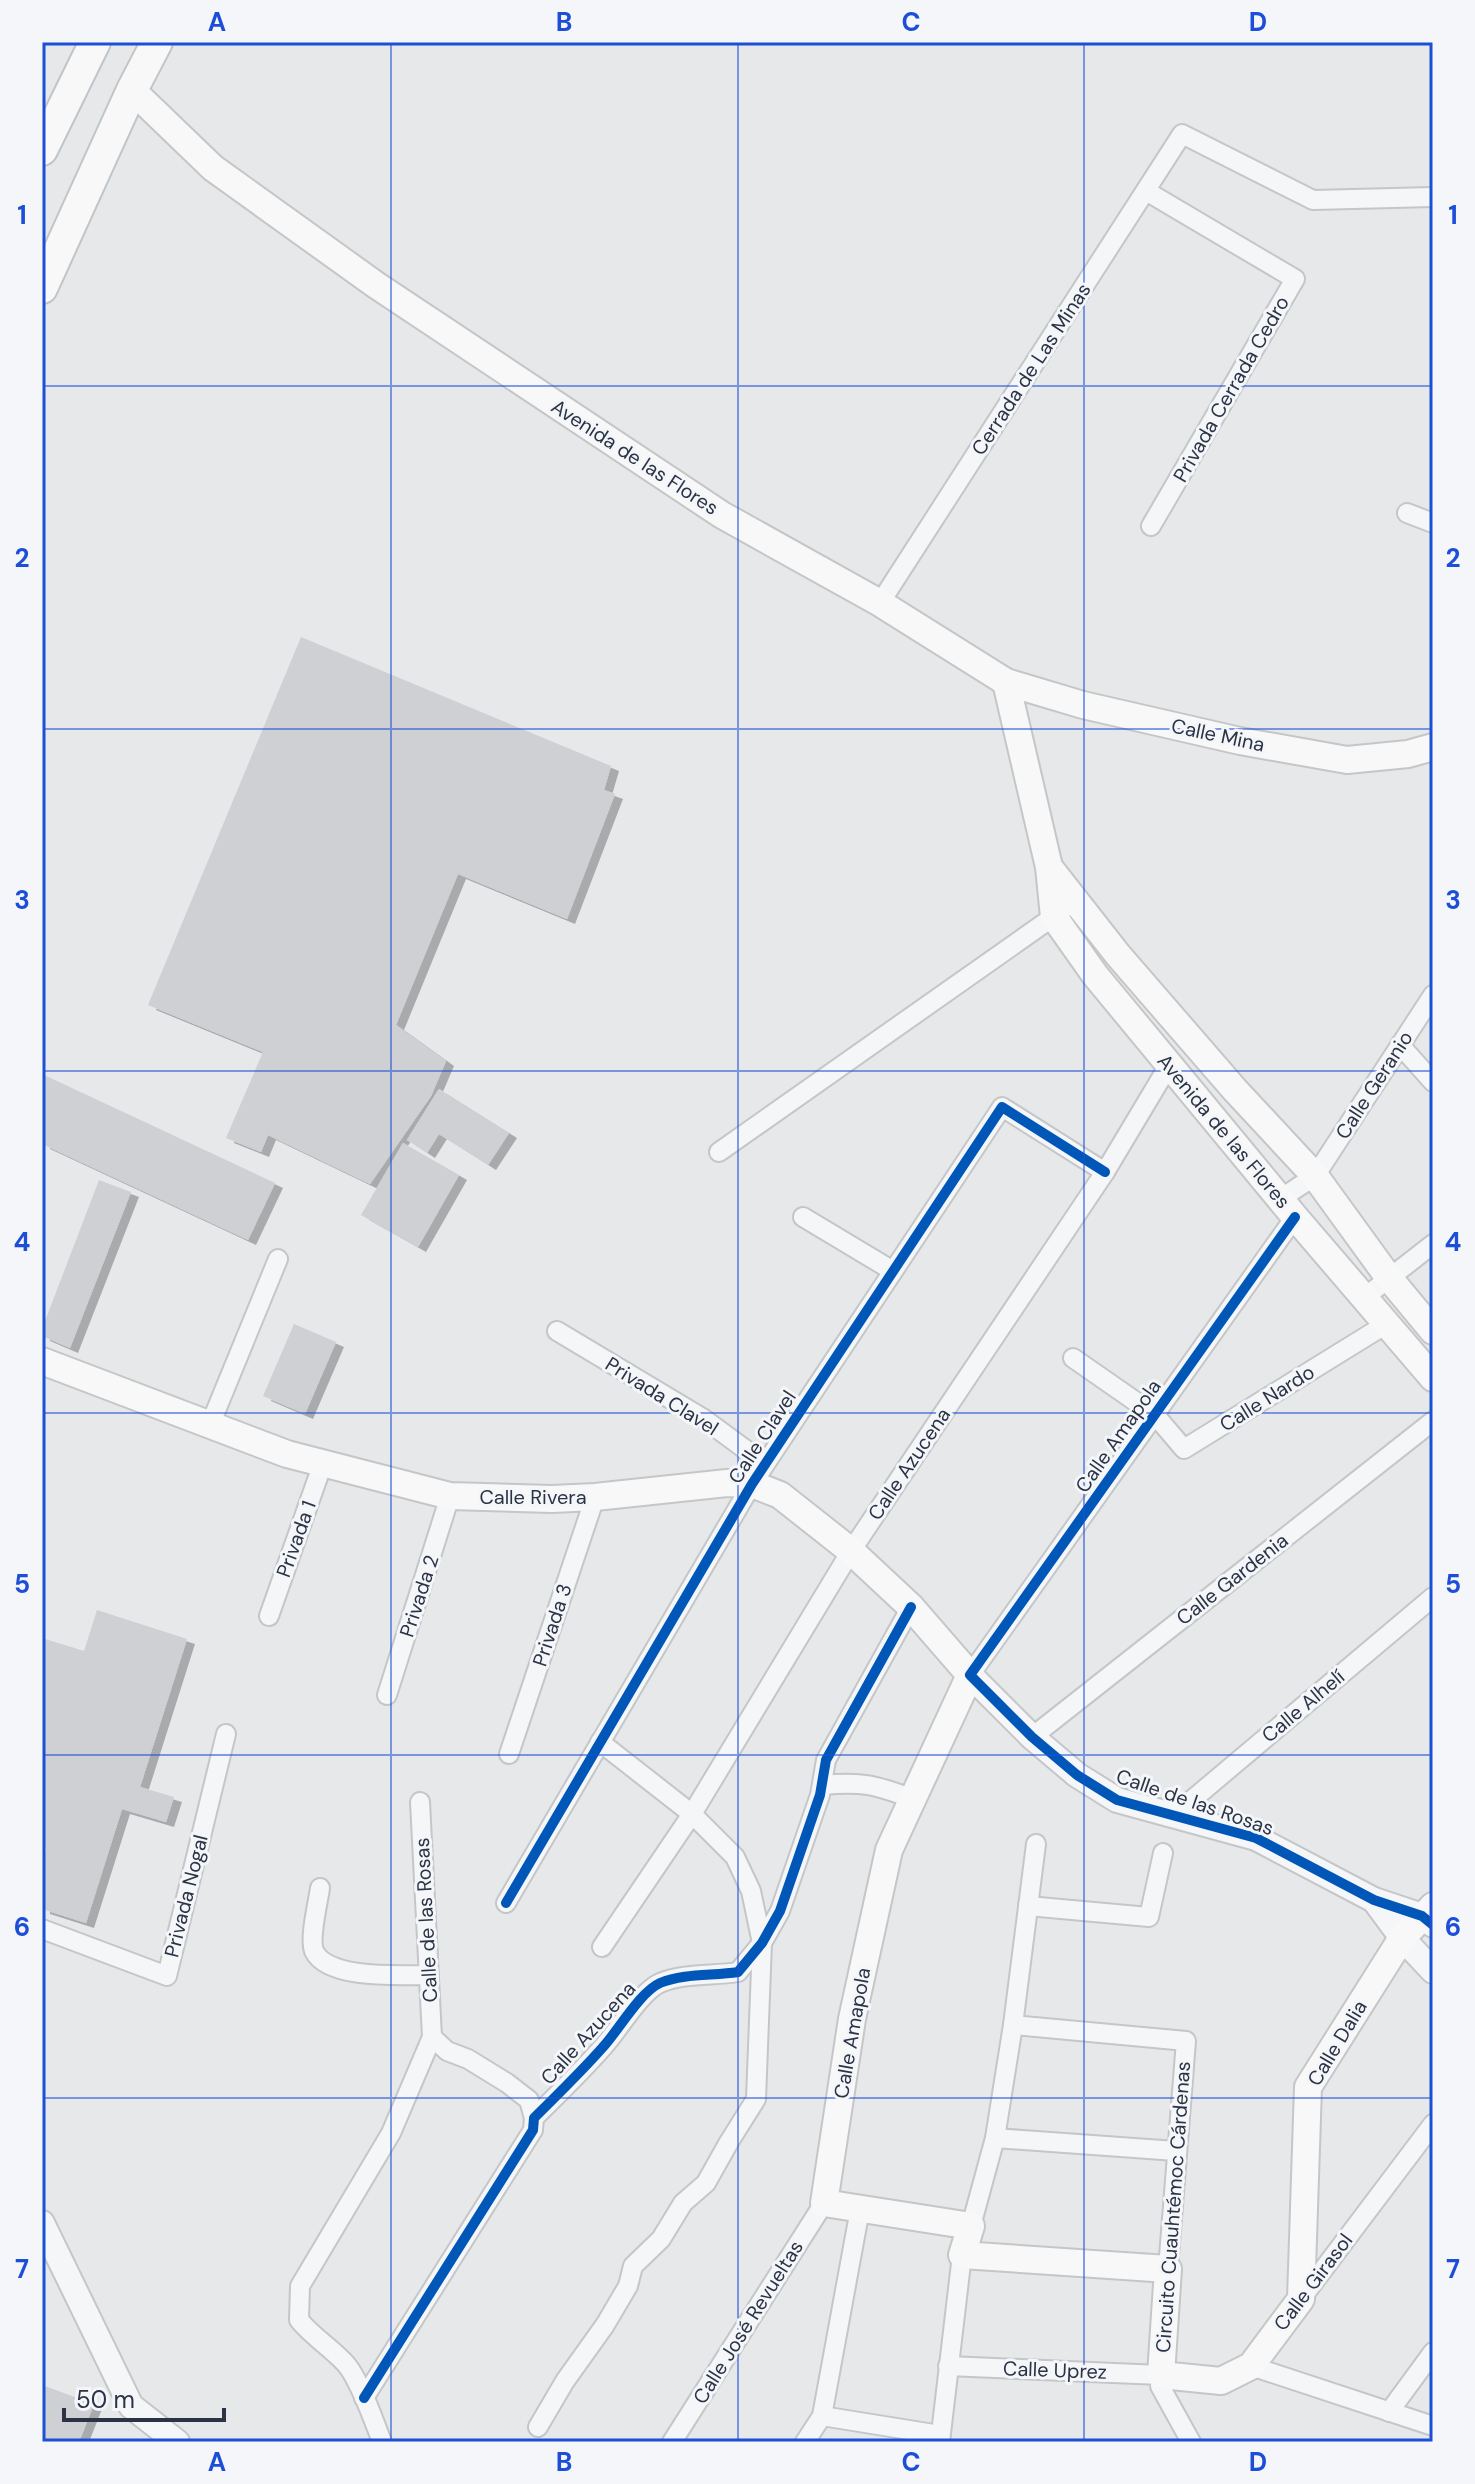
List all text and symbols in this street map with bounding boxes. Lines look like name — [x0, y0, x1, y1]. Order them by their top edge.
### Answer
text: A — [208, 5, 226, 39]
text: B — [556, 5, 572, 39]
text: C — [901, 5, 921, 39]
text: D — [1249, 5, 1267, 39]
text: 1 — [17, 198, 27, 232]
text: 1 — [1448, 198, 1458, 232]
street label: Cerrada de Las Minas — [966, 278, 1096, 460]
street label: Privada Cerrada Cedro — [1167, 291, 1295, 487]
street label: Avenida de las Flores — [547, 393, 723, 521]
text: 2 — [14, 541, 30, 575]
text: 2 — [1445, 541, 1461, 575]
street label: Calle Mina — [1169, 712, 1267, 758]
text: 3 — [14, 883, 30, 917]
text: 3 — [1445, 883, 1461, 917]
street label: Calle Geranio — [1329, 1026, 1419, 1144]
street label: Avenida de las Flores — [1152, 1048, 1296, 1214]
text: 4 — [14, 1225, 30, 1259]
text: 4 — [1445, 1225, 1461, 1259]
street label: Privada Clavel — [601, 1351, 723, 1441]
street label: Calle Nardo — [1215, 1359, 1319, 1437]
street label: Calle Amapola — [1069, 1374, 1167, 1498]
street label: Calle Clavel — [722, 1385, 802, 1489]
street label: Calle Azucena — [862, 1403, 956, 1525]
street label: Calle Rivera — [479, 1484, 587, 1510]
street label: Privada 1 — [270, 1497, 322, 1581]
street label: Calle Gardenia — [1171, 1527, 1293, 1631]
street label: Privada 2 — [394, 1552, 444, 1640]
text: 5 — [14, 1567, 30, 1601]
text: 5 — [1445, 1567, 1461, 1601]
street label: Privada 3 — [526, 1580, 578, 1670]
street label: Calle Alhelí — [1256, 1663, 1350, 1748]
street label: Calle de las Rosas — [1113, 1763, 1277, 1841]
street label: Privada Nogal — [158, 1832, 214, 1960]
street label: Calle de las Rosas — [409, 1837, 443, 2003]
text: 6 — [14, 1910, 30, 1944]
text: 6 — [1445, 1910, 1461, 1944]
street label: Calle Amapola — [828, 1965, 876, 2101]
street label: Calle Azucena — [535, 1976, 641, 2090]
street label: Calle Dalia — [1301, 1995, 1373, 2091]
street label: Circuito Cuauhtémoc Cárdenas — [1150, 2060, 1196, 2354]
street label: Calle Girasol — [1268, 2228, 1358, 2336]
street label: Calle José Revueltas — [687, 2235, 809, 2409]
text: 7 — [15, 2252, 29, 2286]
text: 7 — [1446, 2252, 1460, 2286]
street label: Calle Uprez — [1003, 2355, 1107, 2385]
scale bar — [64, 2372, 224, 2422]
text: 50 m — [76, 2384, 135, 2415]
text: A — [208, 2445, 226, 2479]
text: B — [556, 2445, 572, 2479]
text: C — [901, 2445, 921, 2479]
text: D — [1249, 2445, 1267, 2479]

